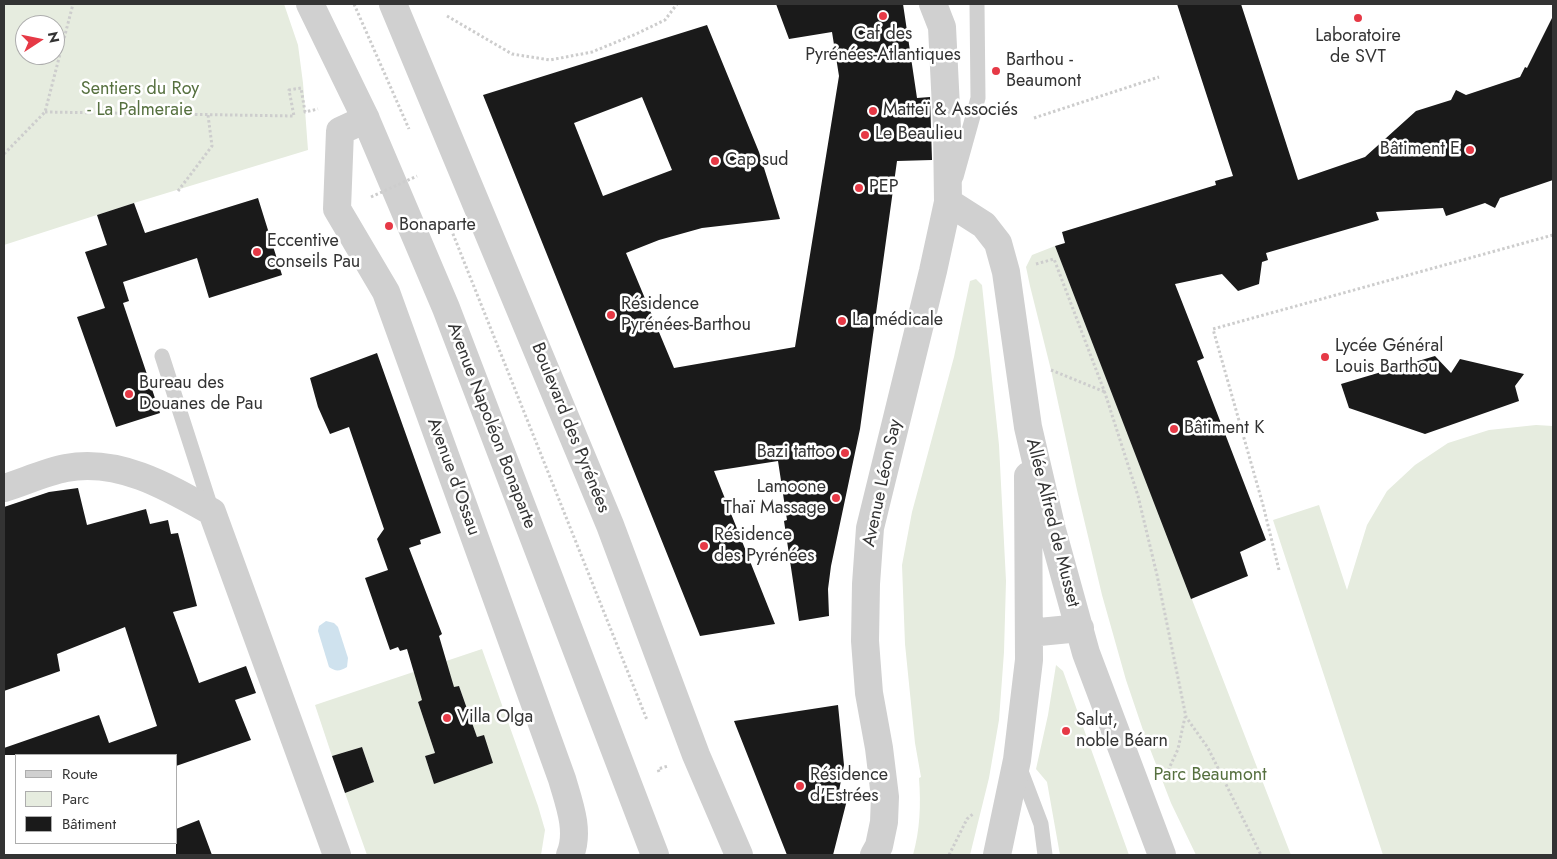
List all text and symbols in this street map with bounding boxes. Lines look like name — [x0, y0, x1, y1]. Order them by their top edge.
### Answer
marker: Caf des Pyrénées-Atlantiques — [877, 10, 889, 22]
marker: Laboratoire de SVT — [1352, 12, 1364, 24]
north arrow — [15, 15, 65, 65]
place label: Caf des Pyrénées-Atlantiques — [805, 24, 961, 66]
place label: Laboratoire de SVT — [1315, 26, 1401, 68]
text: N — [43, 30, 65, 45]
place label: Barthou - Beaumont — [1006, 50, 1081, 92]
marker: Barthou - Beaumont — [990, 65, 1002, 77]
park label: Sentiers du Roy - La Palmeraie — [81, 79, 199, 122]
place label: Matteï & Associés — [883, 100, 1018, 122]
marker: Matteï & Associés — [867, 105, 879, 117]
place label: Le Beaulieu — [875, 124, 963, 146]
marker: Le Beaulieu — [859, 129, 871, 141]
place label: Bâtiment E — [1380, 139, 1460, 161]
marker: Bâtiment E — [1464, 144, 1476, 156]
place label: Cap sud — [725, 150, 789, 172]
marker: Cap sud — [709, 155, 721, 167]
place label: PEP — [869, 177, 899, 199]
marker: PEP — [853, 182, 865, 194]
place label: Bonaparte — [399, 215, 476, 237]
marker: Bonaparte — [383, 220, 395, 232]
place label: Eccentive conseils Pau — [267, 231, 360, 274]
marker: Eccentive conseils Pau — [251, 246, 263, 258]
place label: Résidence Pyrénées-Barthou — [621, 294, 751, 336]
marker: Résidence Pyrénées-Barthou — [605, 309, 617, 321]
place label: La médicale — [852, 310, 943, 332]
marker: La médicale — [836, 315, 848, 327]
street label: Avenue Napoléon Bonaparte — [442, 320, 540, 532]
place label: Lycée Général Louis Barthou — [1335, 336, 1443, 378]
street label: Boulevard des Pyrénées — [526, 340, 614, 516]
marker: Lycée Général Louis Barthou — [1319, 351, 1331, 363]
place label: Bureau des Douanes de Pau — [139, 373, 263, 416]
marker: Bureau des Douanes de Pau — [123, 388, 135, 400]
street label: Avenue d'Ossau — [422, 415, 484, 539]
street label: Avenue Léon Say — [859, 417, 907, 549]
place label: Bâtiment K — [1184, 418, 1264, 440]
marker: Bâtiment K — [1168, 423, 1180, 435]
street label: Allée Alfred de Musset — [1021, 436, 1083, 610]
place label: Bazi tattoo — [757, 442, 835, 464]
marker: Bazi tattoo — [839, 447, 851, 459]
place label: Lamoone Thaï Massage — [724, 477, 826, 520]
marker: Lamoone Thaï Massage — [830, 492, 842, 504]
place label: Résidence des Pyrénées — [714, 525, 814, 568]
marker: Résidence des Pyrénées — [698, 540, 710, 552]
place label: Villa Olga — [457, 707, 533, 729]
place label: Salut, noble Béarn — [1076, 710, 1168, 752]
marker: Villa Olga — [441, 712, 453, 724]
marker: Salut, noble Béarn — [1060, 725, 1072, 737]
legend — [15, 754, 178, 844]
text: Route — [62, 763, 98, 785]
place label: Résidence d'Estrées — [810, 765, 888, 808]
park label: Parc Beaumont — [1154, 765, 1266, 787]
marker: Résidence d'Estrées — [794, 780, 806, 792]
text: Parc — [62, 788, 89, 810]
text: Bâtiment — [62, 813, 116, 835]

